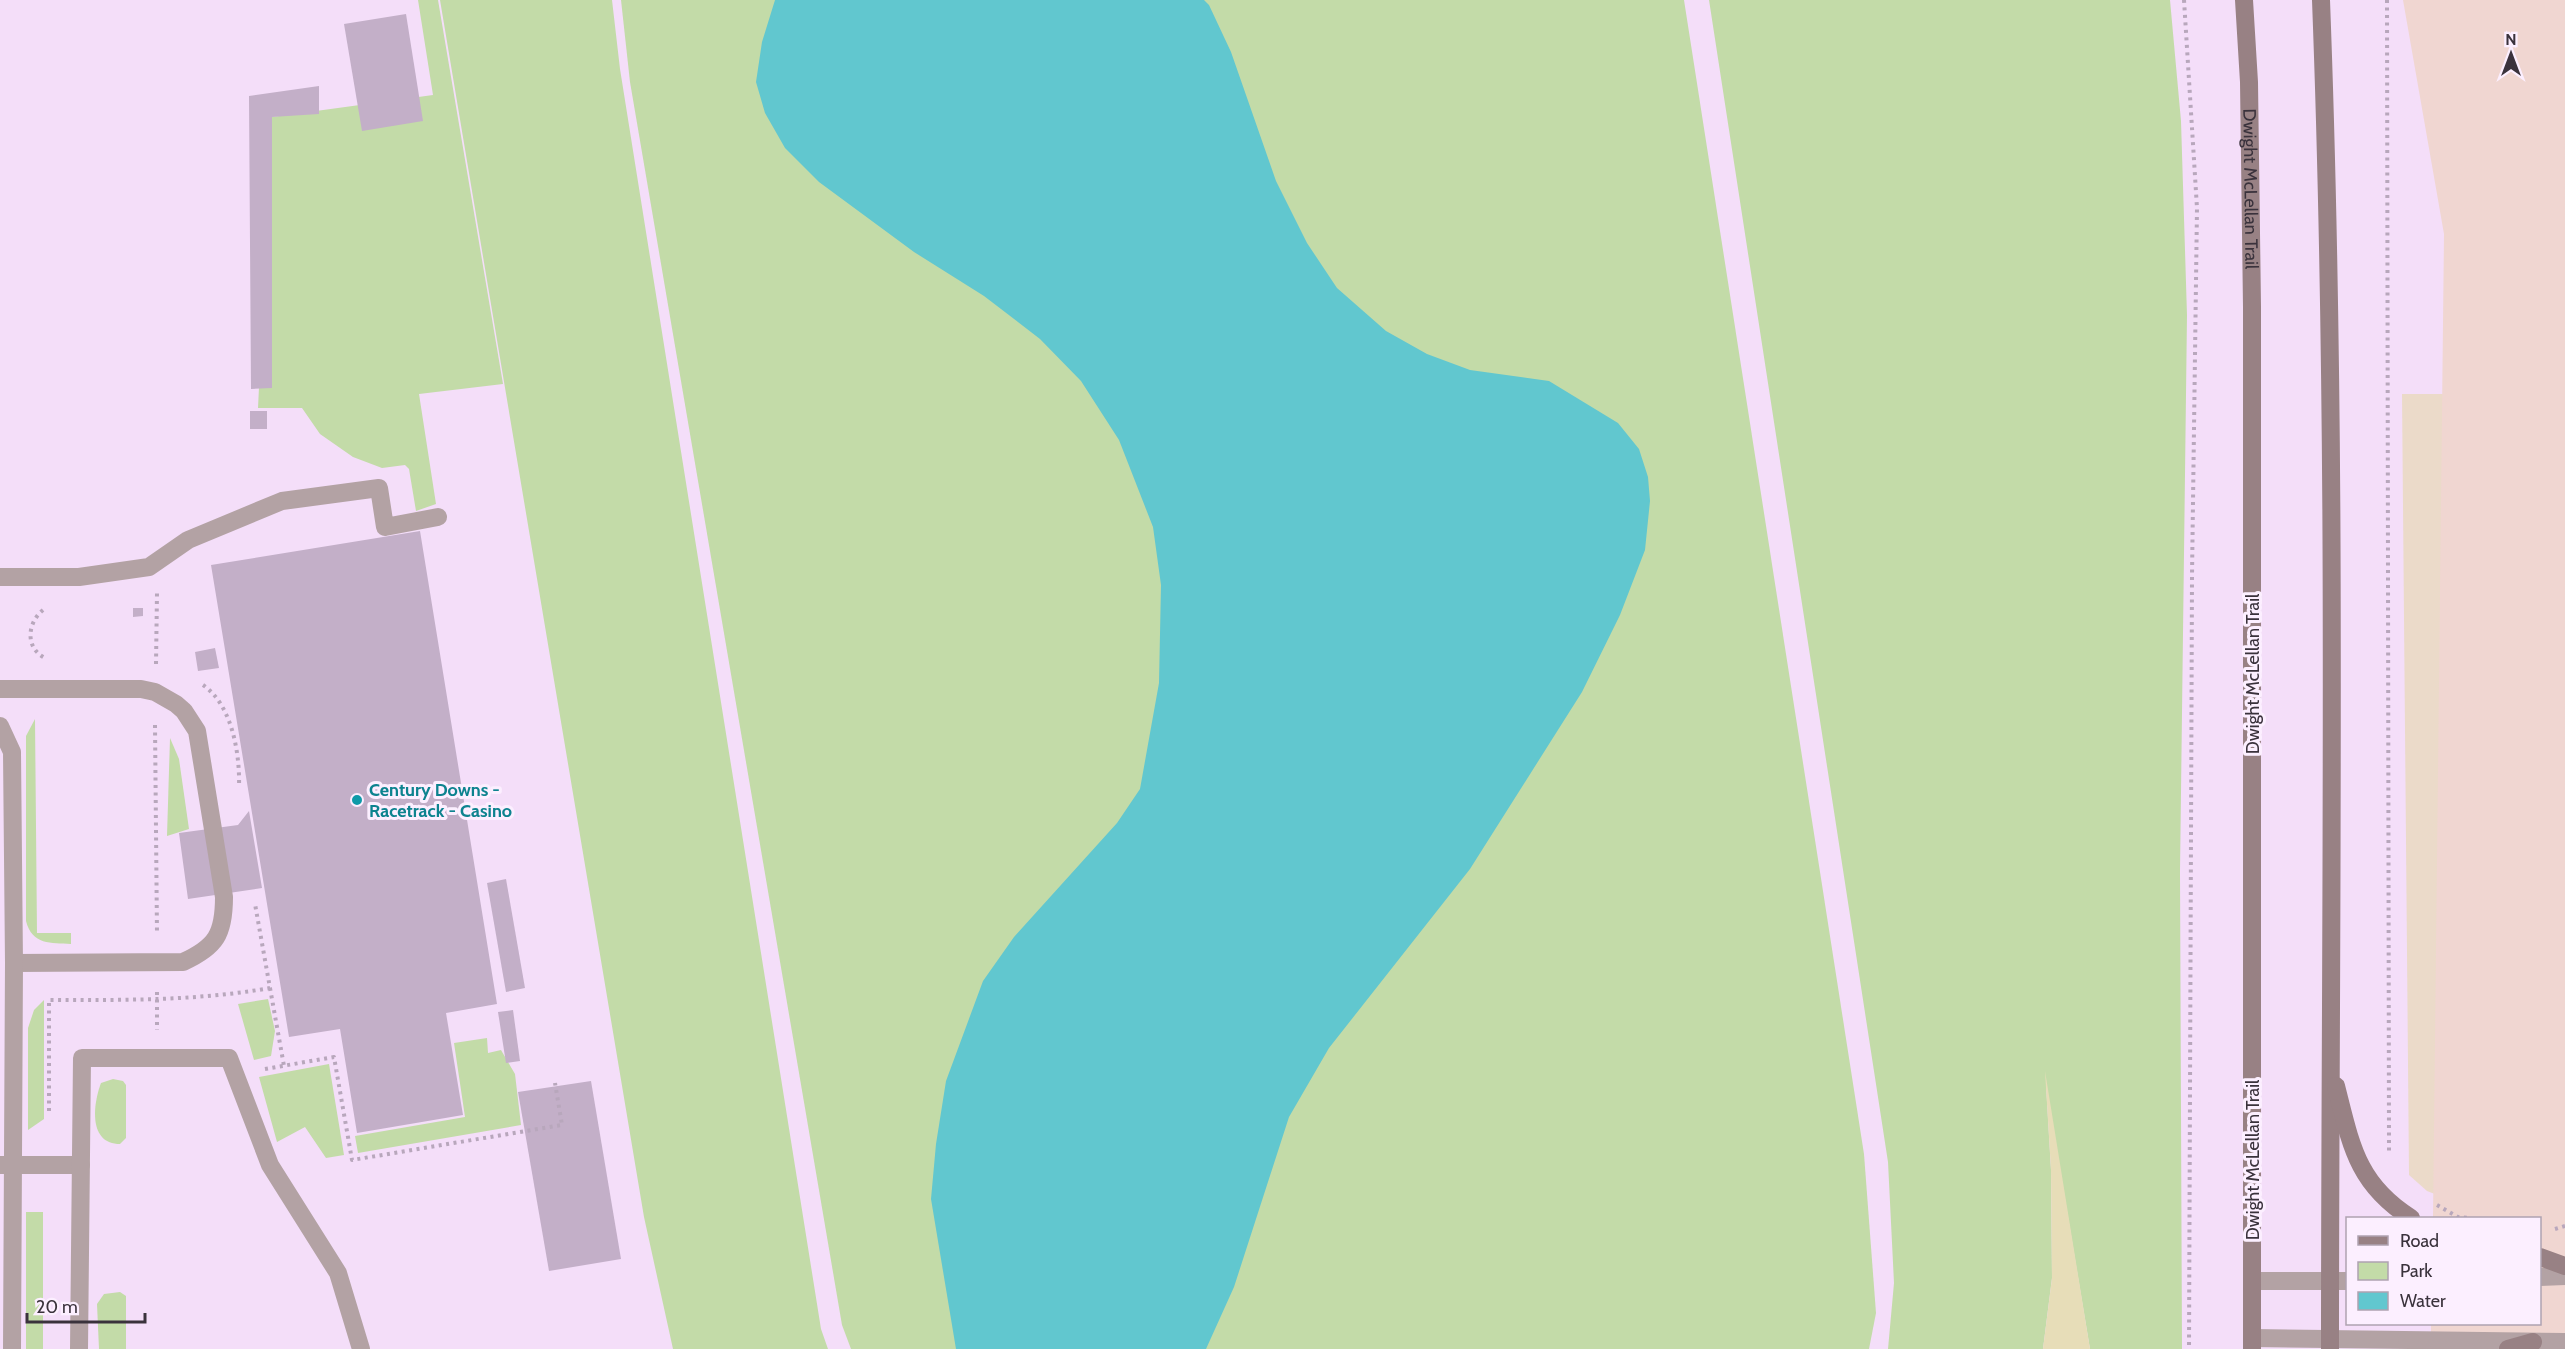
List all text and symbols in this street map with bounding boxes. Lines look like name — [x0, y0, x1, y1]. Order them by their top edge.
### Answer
north arrow — [2481, 24, 2541, 84]
text: N — [2505, 30, 2517, 49]
street label: Dwight McLellan Trail — [2238, 108, 2263, 270]
street label: Dwight McLellan Trail — [2242, 593, 2264, 754]
place label: Century Downs - Racetrack - Casino — [369, 779, 512, 822]
marker: Century Downs - Racetrack - Casino — [350, 793, 364, 807]
street label: Dwight McLellan Trail — [2242, 1079, 2264, 1240]
legend — [2346, 1217, 2541, 1325]
text: Road — [2400, 1230, 2439, 1252]
text: Park — [2400, 1260, 2433, 1282]
scale bar — [27, 1286, 146, 1324]
text: Water — [2400, 1290, 2446, 1312]
text: 20 m — [36, 1296, 78, 1318]

